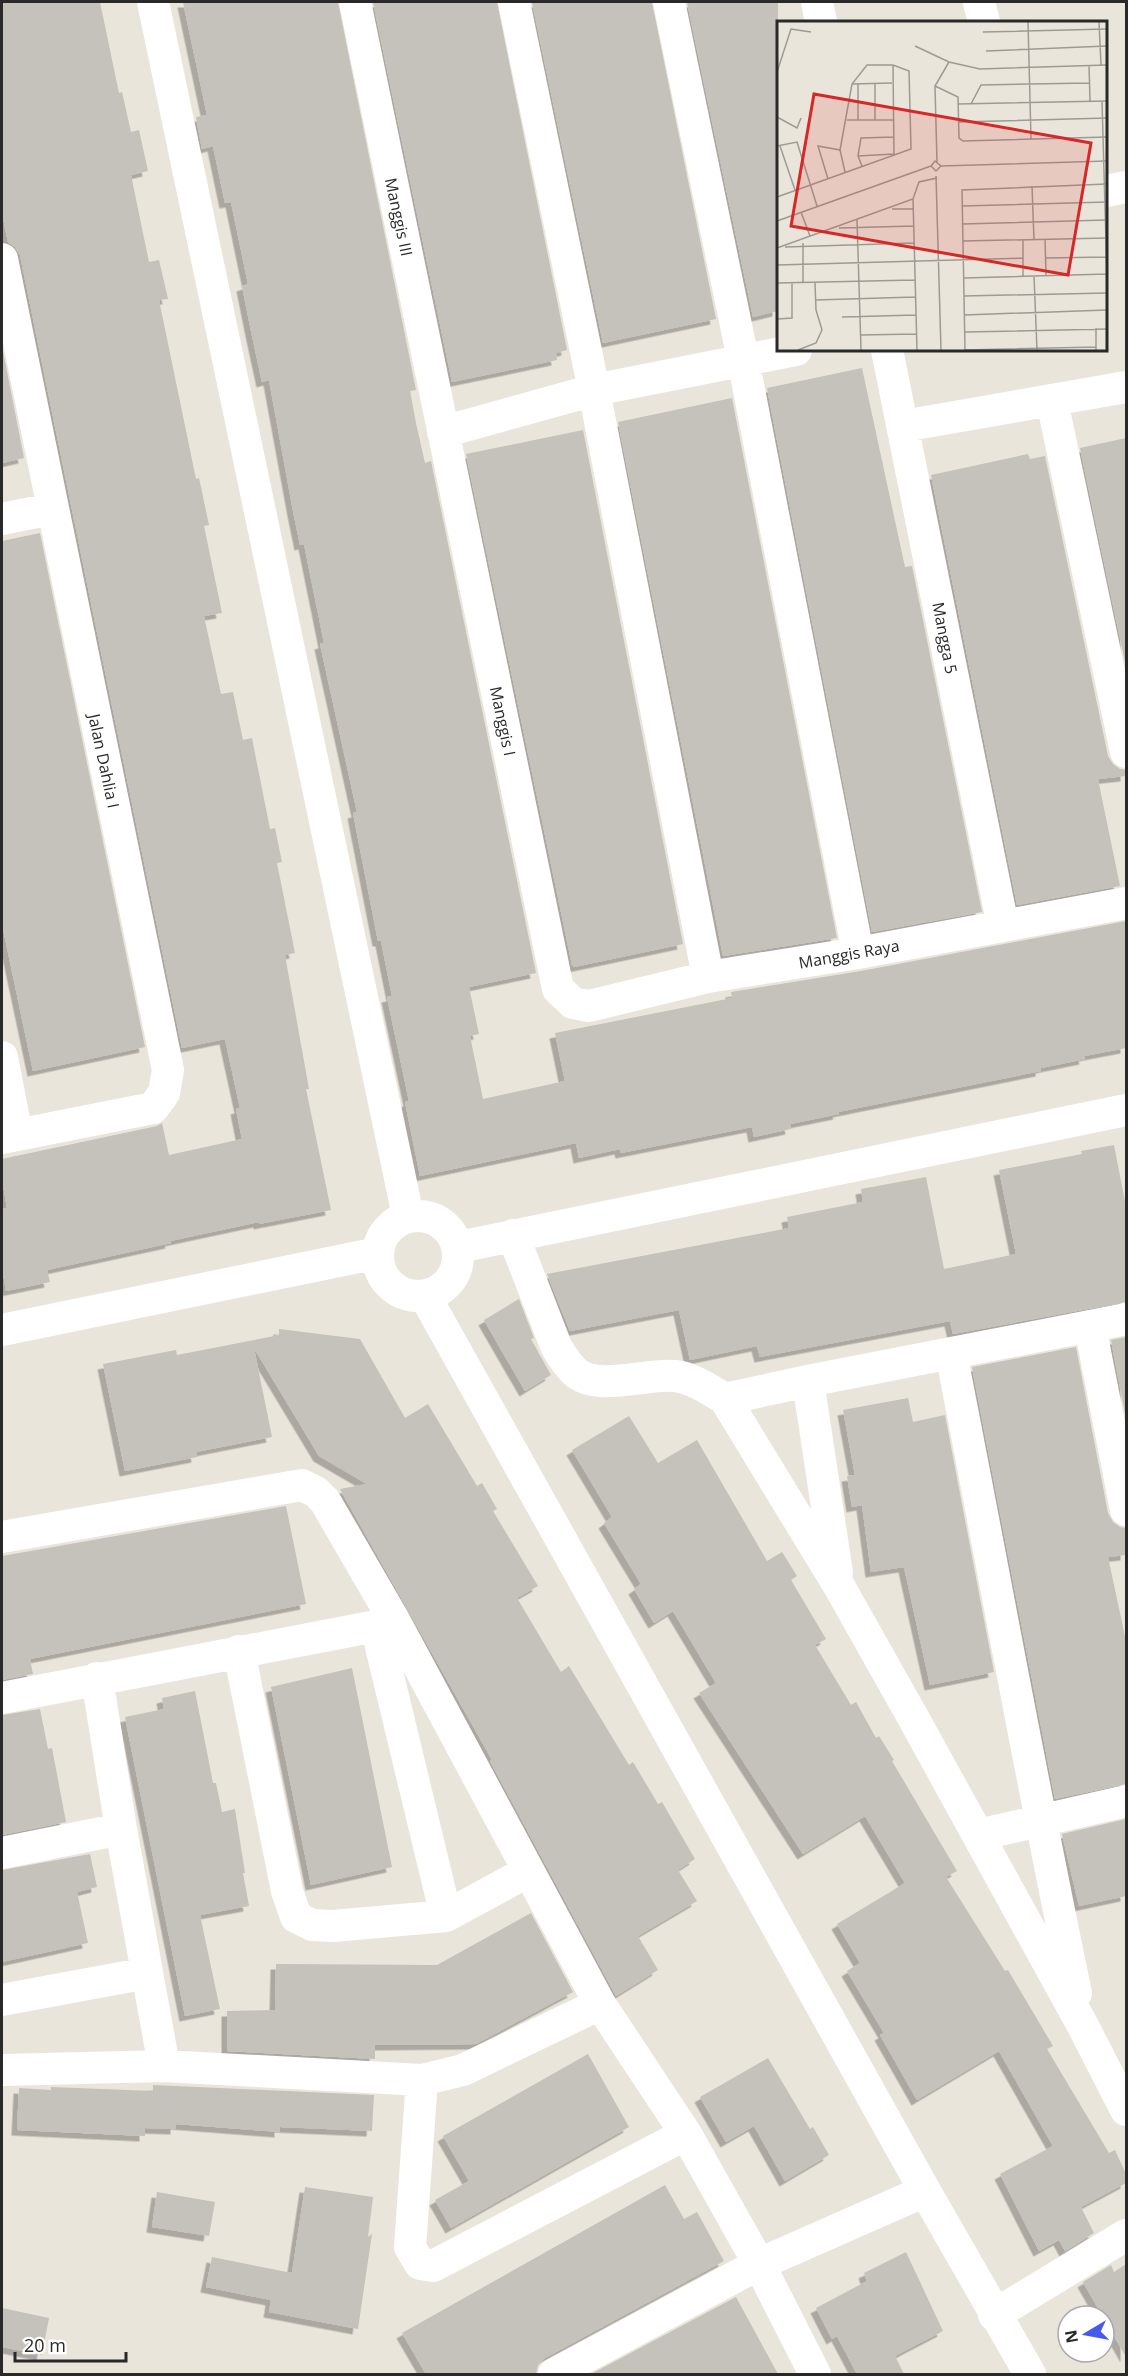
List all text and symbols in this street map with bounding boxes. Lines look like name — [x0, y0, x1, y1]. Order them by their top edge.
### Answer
inset map — [777, 21, 1107, 351]
street label: Manggis III — [380, 176, 418, 258]
street label: Mangga 5 — [927, 600, 963, 676]
street label: Manggis I — [485, 684, 521, 758]
street label: Jalan Dahlia I — [83, 710, 125, 810]
street label: Manggis Raya — [797, 934, 901, 974]
north arrow — [1056, 2304, 1116, 2364]
scale bar — [15, 2325, 126, 2363]
text: N — [1059, 2328, 1083, 2345]
text: 20 m — [24, 2333, 66, 2357]

